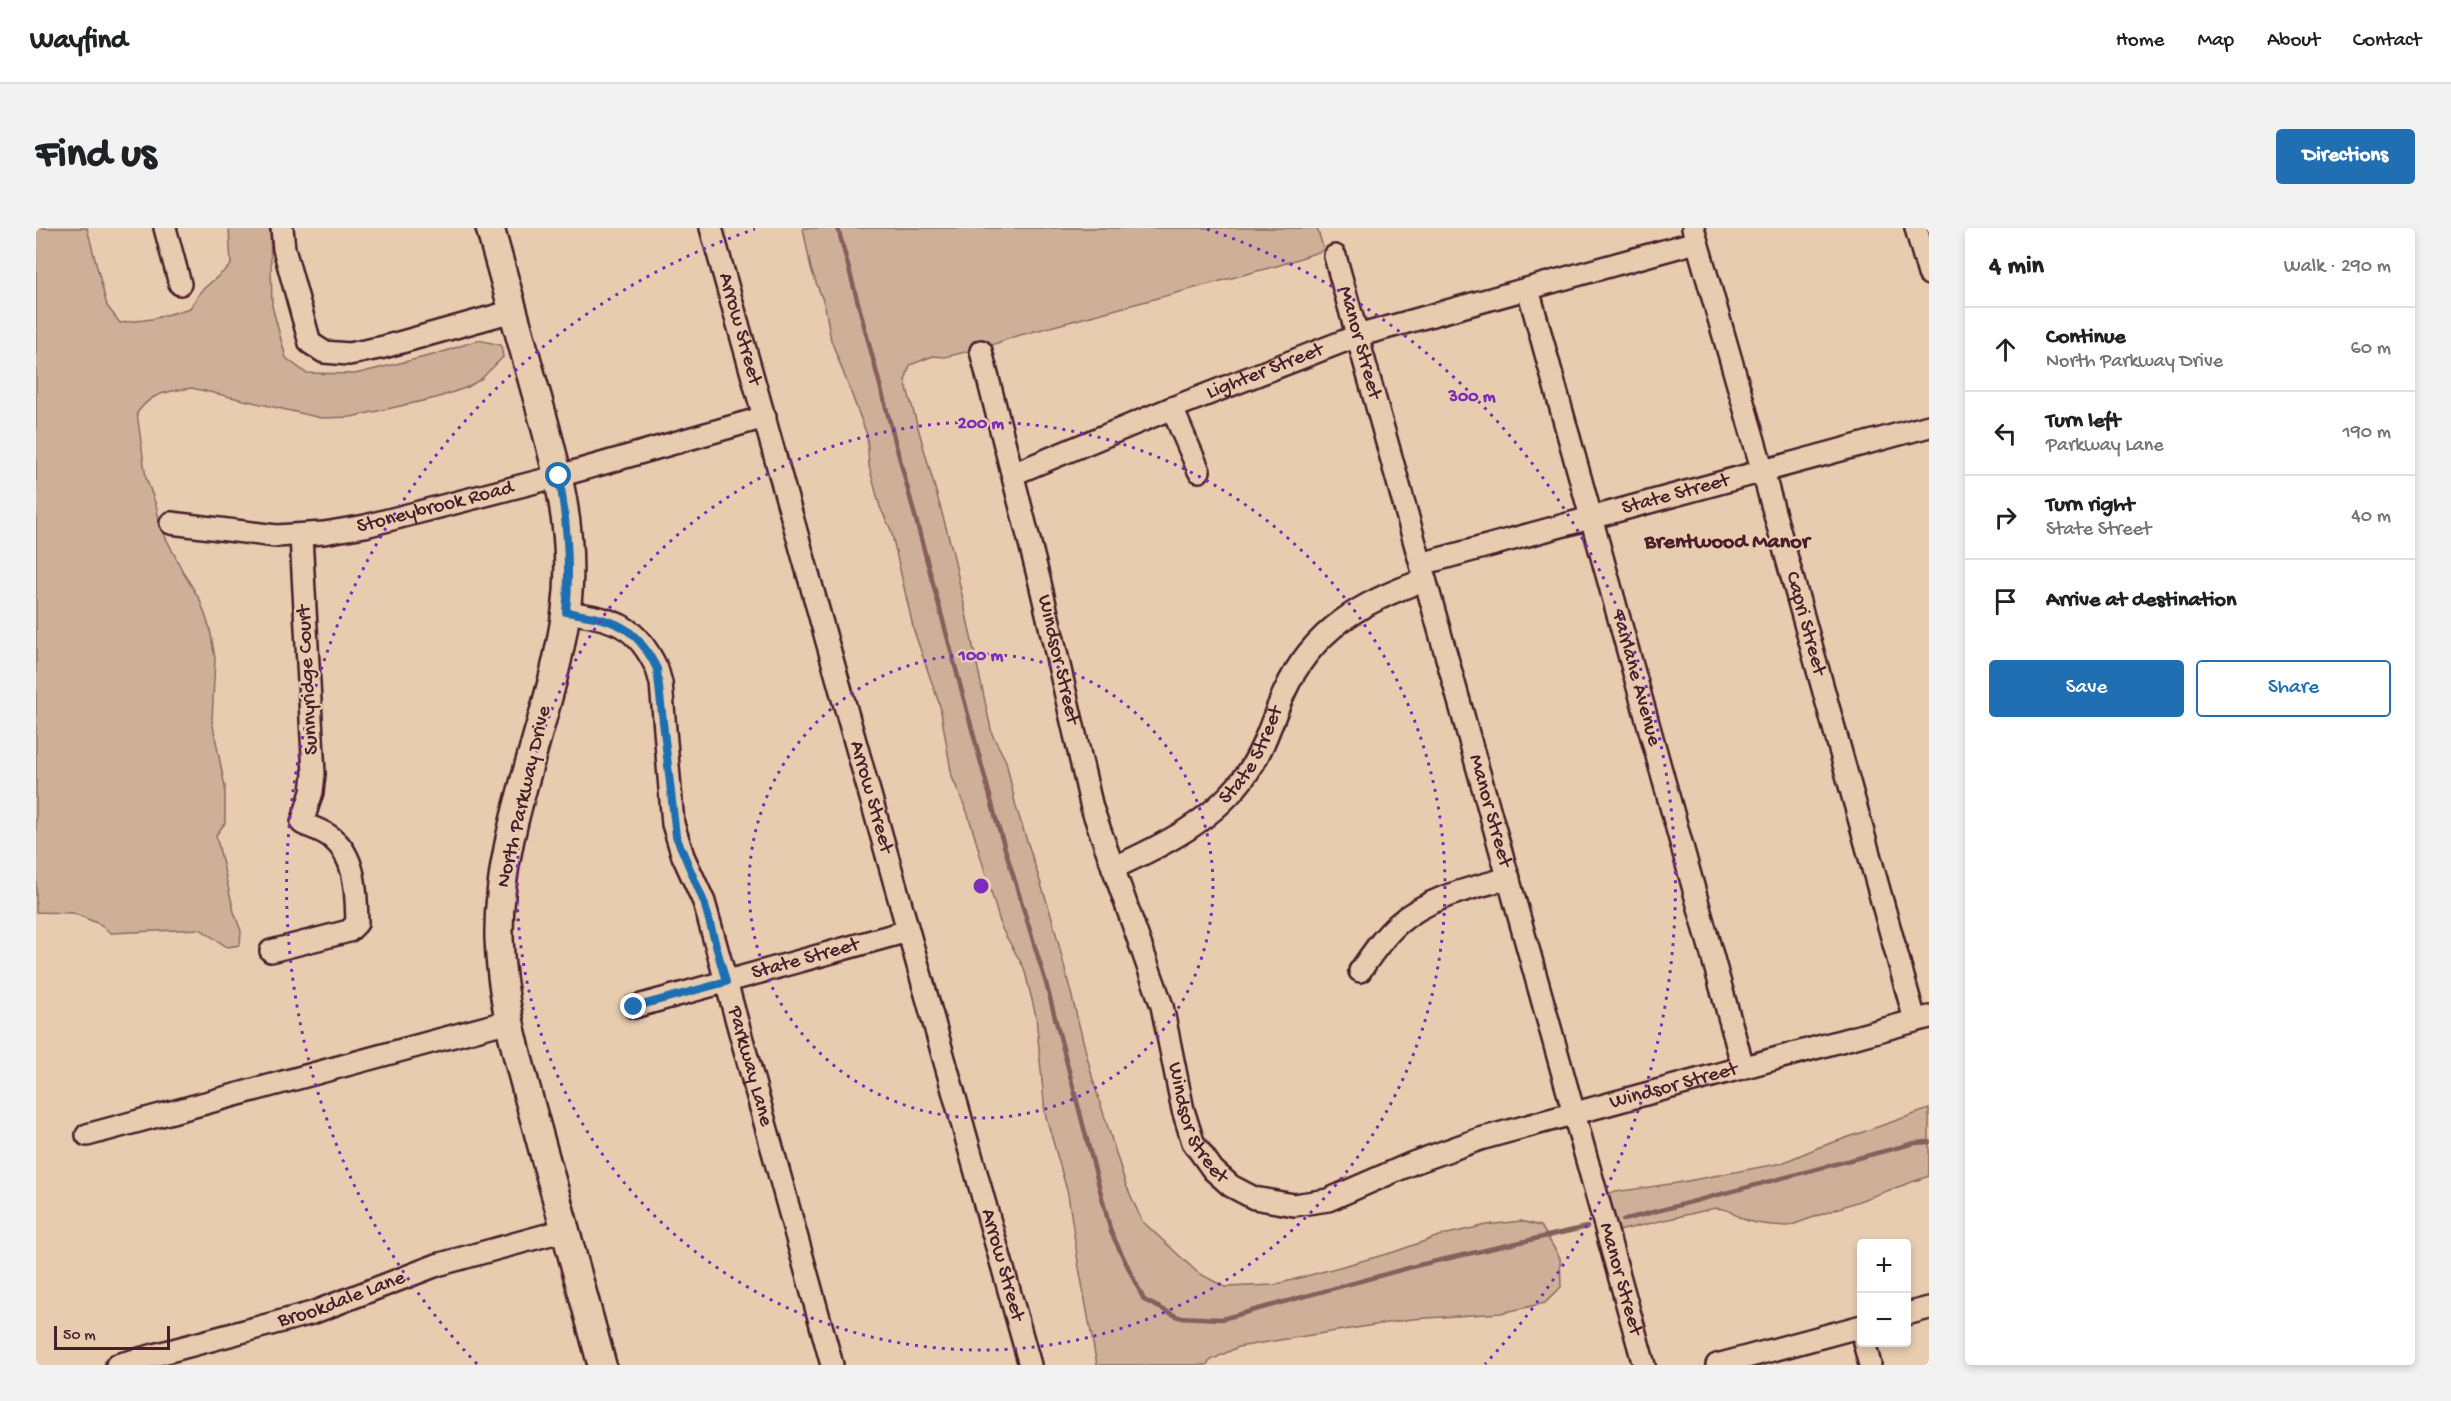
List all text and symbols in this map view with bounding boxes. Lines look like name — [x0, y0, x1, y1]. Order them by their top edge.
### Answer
text: Wayfind — [30, 25, 127, 58]
text: Home — [2116, 29, 2164, 54]
text: Map — [2197, 29, 2234, 54]
text: About — [2267, 29, 2320, 54]
text: Contact — [2353, 29, 2421, 54]
button: Directions — [2276, 129, 2415, 184]
text: Find us — [36, 132, 156, 181]
text: 4 min — [1989, 252, 2044, 283]
text: Walk · 290 m — [2284, 256, 2391, 279]
street label: Arrow Street — [712, 270, 768, 390]
street label: Manor Street — [1332, 284, 1387, 404]
text: Continue — [2046, 325, 2126, 351]
icon: ahead — [1989, 333, 2022, 366]
street label: Lighter Street — [1203, 337, 1329, 406]
text: 60 m — [2351, 338, 2391, 361]
text: North Parkway Drive — [2046, 351, 2223, 374]
text: 300 m — [1448, 387, 1496, 408]
text: Turn left — [2046, 409, 2120, 435]
text: 200 m — [958, 414, 1004, 435]
icon: left — [1989, 417, 2022, 450]
text: 190 m — [2343, 422, 2391, 445]
text: Parkway Lane — [2046, 435, 2164, 458]
route start — [545, 462, 571, 488]
street label: State Street — [1619, 468, 1735, 521]
street label: Stoneybrook Road — [355, 475, 518, 540]
text: Turn right — [2046, 493, 2134, 519]
icon: right — [1989, 501, 2022, 534]
text: 40 m — [2351, 506, 2391, 529]
text: State Street — [2046, 519, 2151, 542]
district label: Brentwood Manor — [1644, 530, 1812, 556]
street label: Capri Street — [1779, 569, 1832, 680]
icon: arrive — [1989, 585, 2022, 618]
text: Arrive at destination — [2046, 588, 2236, 614]
street label: Windsor Street — [1031, 593, 1085, 729]
street label: Sunnyridge Court — [292, 602, 325, 756]
street label: Fairlane Avenue — [1605, 607, 1667, 750]
text: 100 m — [958, 646, 1004, 667]
button: Save — [1989, 660, 2184, 717]
button: Share — [2196, 660, 2391, 717]
street label: State Street — [1214, 701, 1290, 811]
street label: North Parkway Drive — [492, 702, 558, 890]
street label: Arrow Street — [843, 738, 899, 858]
street label: Manor Street — [1462, 752, 1518, 872]
centre of rings — [971, 876, 991, 896]
street label: State Street — [749, 932, 864, 986]
route end — [620, 993, 646, 1019]
street label: Parkway Lane — [721, 1003, 778, 1130]
street label: Windsor Street — [1607, 1056, 1743, 1116]
street label: Windsor Street — [1161, 1060, 1235, 1191]
street label: Arrow Street — [974, 1206, 1030, 1326]
street label: Manor Street — [1592, 1220, 1648, 1340]
map controls — [1857, 1239, 1911, 1347]
button: + — [1857, 1239, 1911, 1293]
street label: Brookdale Lane — [274, 1265, 410, 1334]
button: − — [1857, 1293, 1911, 1347]
scale bar — [54, 1323, 170, 1350]
text: 50 m — [63, 1327, 96, 1346]

